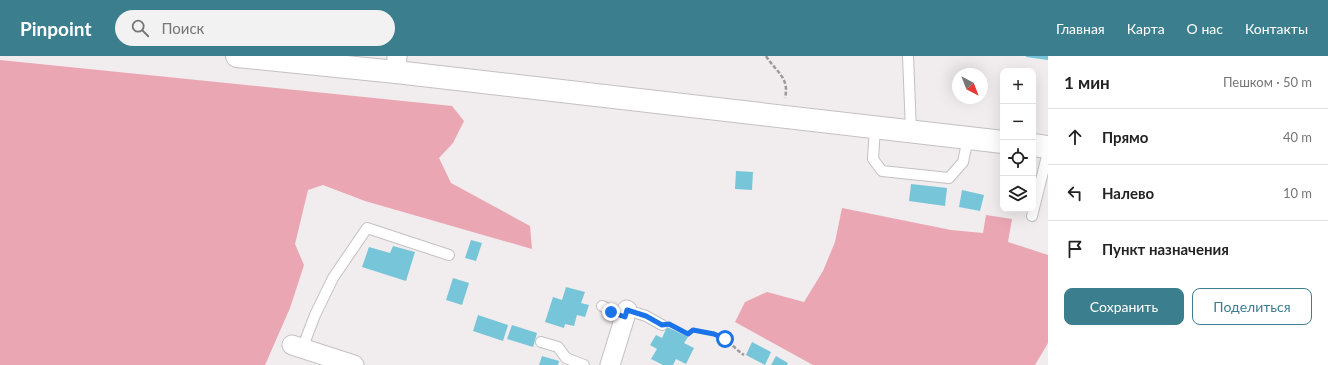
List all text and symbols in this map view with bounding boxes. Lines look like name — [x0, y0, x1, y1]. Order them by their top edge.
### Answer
search box — [115, 10, 395, 46]
text: Pinpoint — [20, 17, 91, 40]
icon: search — [129, 17, 151, 39]
text: Поиск — [161, 19, 204, 37]
text: Главная — [1056, 20, 1105, 37]
text: Карта — [1127, 20, 1165, 37]
text: О нас — [1187, 20, 1223, 37]
text: Контакты — [1245, 20, 1308, 37]
north arrow — [952, 68, 988, 104]
map controls — [1000, 68, 1036, 212]
button: + — [1000, 68, 1036, 104]
text: 1 мин — [1064, 72, 1110, 93]
text: Пешком · 50 m — [1223, 74, 1312, 90]
button: − — [1000, 104, 1036, 140]
icon: ahead — [1064, 126, 1086, 148]
text: Прямо — [1102, 128, 1148, 146]
text: 40 m — [1283, 129, 1312, 145]
button: locate — [1000, 140, 1036, 176]
button: layers — [1000, 176, 1036, 212]
icon: left — [1064, 182, 1086, 204]
text: Налево — [1102, 184, 1154, 202]
text: 10 m — [1283, 185, 1312, 201]
icon: arrive — [1064, 238, 1086, 260]
text: Пункт назначения — [1102, 240, 1229, 258]
button: Сохранить — [1064, 288, 1184, 325]
button: Поделиться — [1192, 288, 1312, 325]
route end — [602, 303, 620, 321]
route start — [716, 330, 734, 348]

